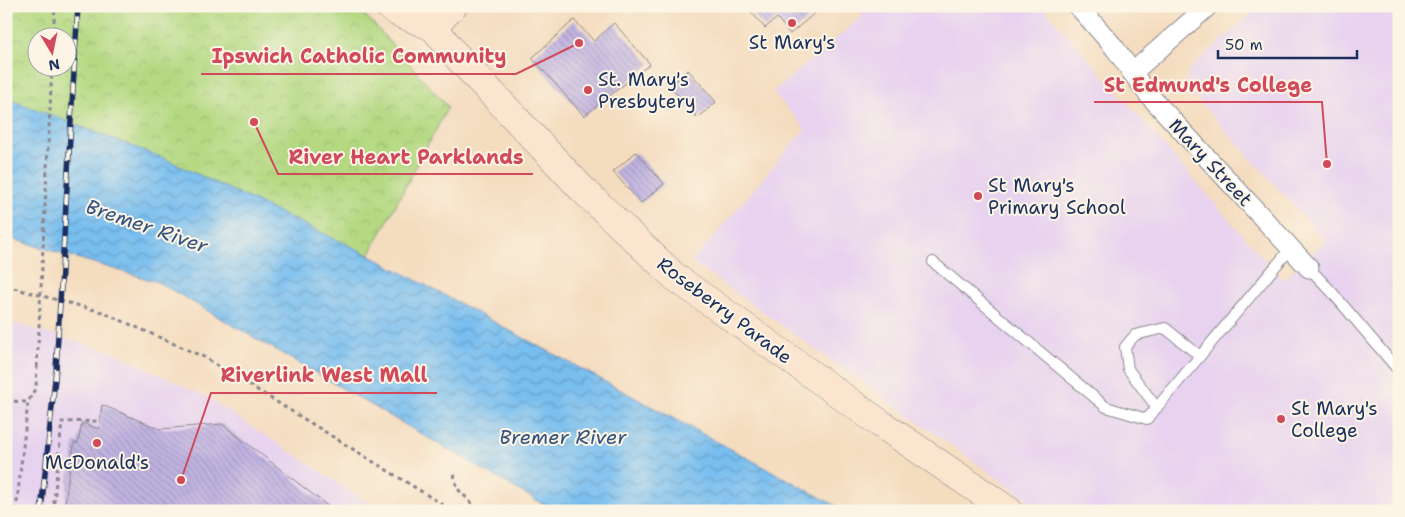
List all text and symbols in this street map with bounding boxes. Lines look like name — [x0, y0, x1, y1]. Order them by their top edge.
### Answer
marker: St Mary's — [786, 17, 798, 29]
north arrow — [28, 28, 78, 78]
scale bar — [1218, 28, 1356, 60]
place label: St Mary's — [749, 30, 835, 55]
text: 50 m — [1225, 35, 1263, 55]
callout: Ipswich Catholic Community — [201, 39, 516, 74]
text: Ipswich Catholic Community — [212, 43, 506, 69]
text: N — [47, 55, 61, 75]
place label: St. Mary's Presbytery — [598, 67, 696, 114]
callout: St Edmund's College — [1094, 67, 1322, 102]
text: St Edmund's College — [1104, 72, 1312, 98]
marker: St. Mary's Presbytery — [582, 84, 594, 96]
street label: Mary Street — [1163, 113, 1258, 212]
callout: River Heart Parklands — [278, 139, 533, 174]
text: River Heart Parklands — [289, 144, 523, 170]
place label: St Mary's Primary School — [988, 173, 1126, 220]
marker: St Mary's Primary School — [972, 190, 984, 202]
water label: Bremer River — [83, 193, 212, 259]
street label: Roseberry Parade — [652, 251, 797, 369]
callout: Riverlink West Mall — [211, 358, 437, 393]
text: Riverlink West Mall — [221, 362, 427, 388]
place label: St Mary's College — [1291, 396, 1378, 443]
marker: St Mary's College — [1275, 413, 1287, 425]
water label: Bremer River — [499, 424, 627, 450]
marker: McDonald's — [91, 437, 103, 449]
place label: McDonald's — [45, 450, 149, 475]

